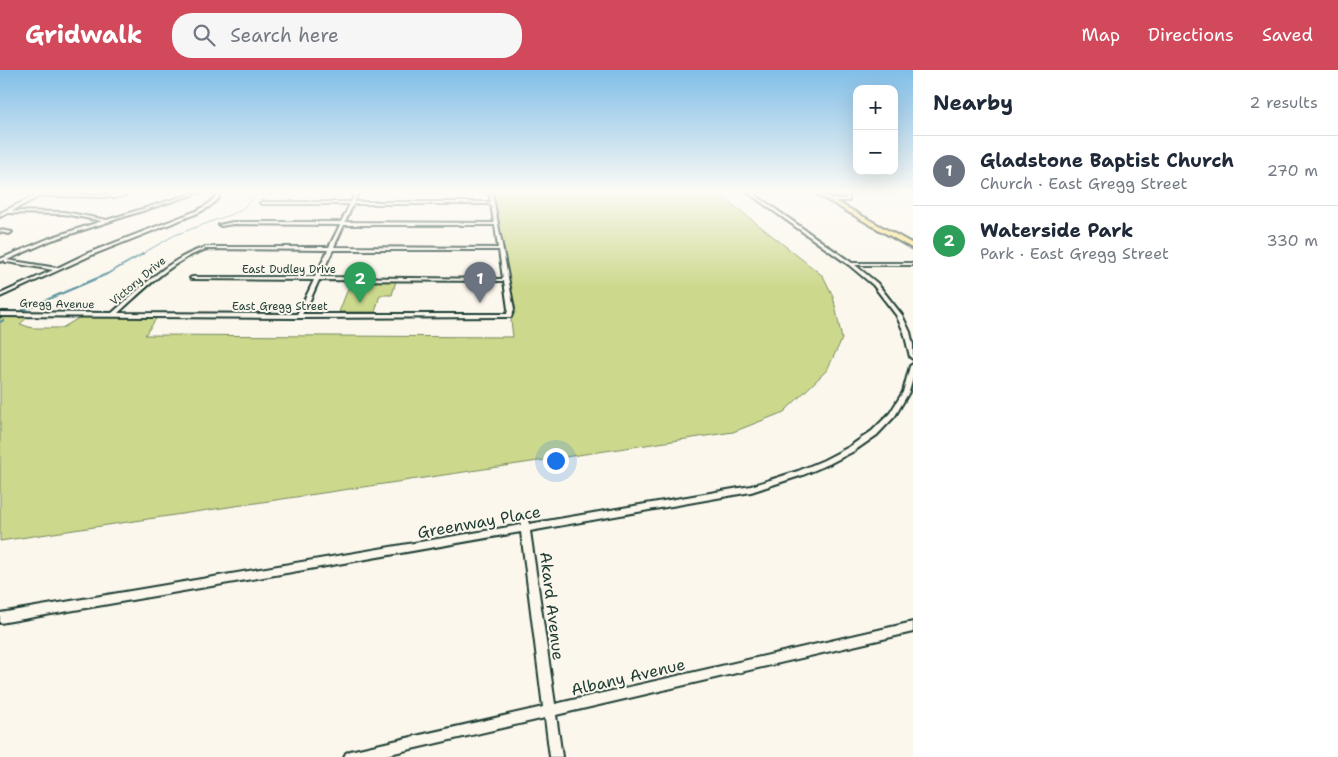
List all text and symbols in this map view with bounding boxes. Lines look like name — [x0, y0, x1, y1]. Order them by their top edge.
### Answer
search box — [172, 13, 522, 58]
text: Gridwalk — [25, 19, 142, 51]
icon: search — [190, 21, 218, 49]
text: Search here — [230, 23, 339, 48]
text: Map — [1082, 23, 1120, 47]
text: Directions — [1148, 23, 1234, 47]
text: Saved — [1262, 23, 1313, 47]
map controls — [853, 85, 898, 175]
button: + — [853, 85, 898, 130]
text: Nearby — [933, 89, 1013, 117]
text: 2 results — [1249, 92, 1318, 113]
button: − — [853, 130, 898, 175]
text: Gladstone Baptist Church — [980, 148, 1234, 173]
text: 1 — [945, 160, 953, 181]
text: 270 m — [1267, 160, 1318, 181]
text: Church · East Gregg Street — [980, 173, 1188, 194]
text: Waterside Park — [980, 218, 1133, 243]
text: 2 — [943, 230, 955, 251]
text: 330 m — [1266, 230, 1318, 251]
text: Park · East Gregg Street — [980, 243, 1169, 264]
street label: Victory Drive — [107, 253, 169, 309]
street label: East Dudley Drive — [242, 262, 336, 277]
pin: 2 — [344, 262, 376, 303]
pin: 1 — [464, 262, 496, 303]
street label: Gregg Avenue — [19, 296, 95, 312]
street label: East Gregg Street — [232, 299, 328, 314]
your location — [543, 448, 569, 474]
street label: Greenway Place — [416, 501, 542, 543]
street label: Akard Avenue — [535, 551, 569, 661]
street label: Albany Avenue — [569, 654, 687, 700]

